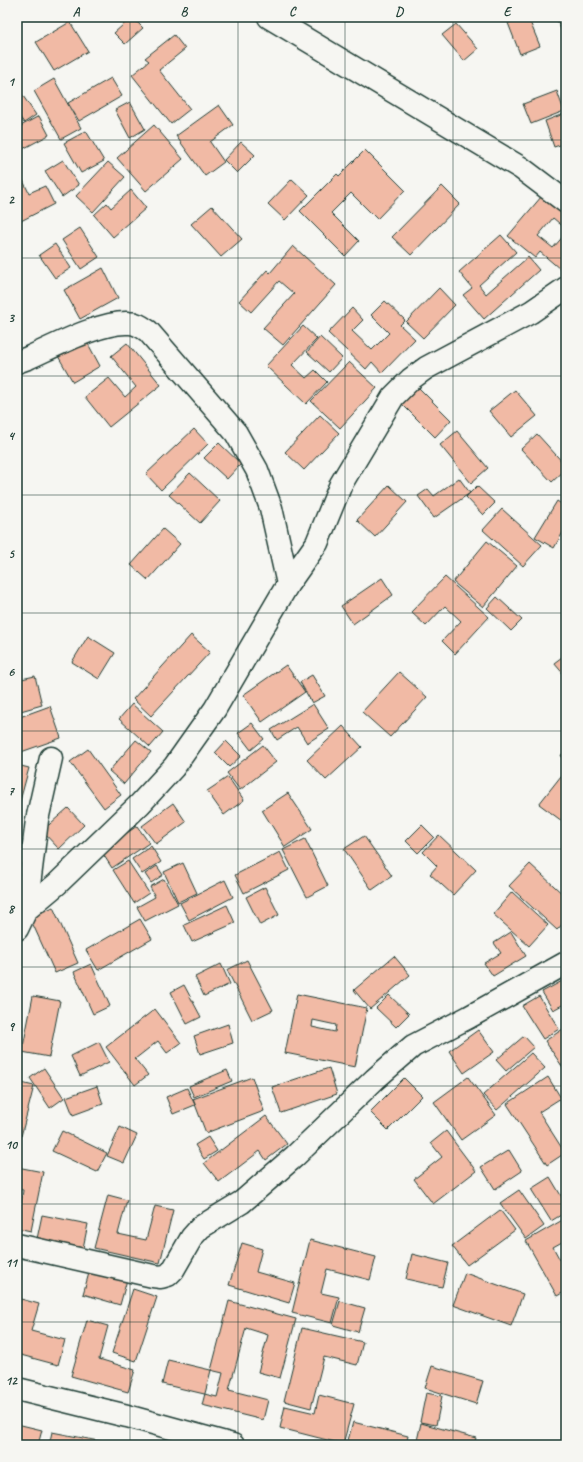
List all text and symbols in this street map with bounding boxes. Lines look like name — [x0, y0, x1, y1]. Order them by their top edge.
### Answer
text: A — [73, 4, 81, 20]
text: B — [181, 4, 189, 20]
text: C — [289, 4, 297, 20]
text: D — [395, 4, 404, 20]
text: E — [504, 4, 513, 20]
text: 1 — [8, 74, 16, 90]
text: 2 — [8, 192, 15, 208]
text: 3 — [8, 310, 15, 326]
text: 4 — [8, 428, 16, 444]
text: 5 — [8, 546, 15, 562]
text: 6 — [8, 664, 15, 680]
text: 7 — [8, 783, 15, 799]
text: 8 — [8, 901, 16, 917]
text: 9 — [8, 1019, 15, 1035]
text: 10 — [5, 1137, 18, 1153]
text: 11 — [5, 1255, 19, 1271]
text: 12 — [5, 1373, 18, 1389]

